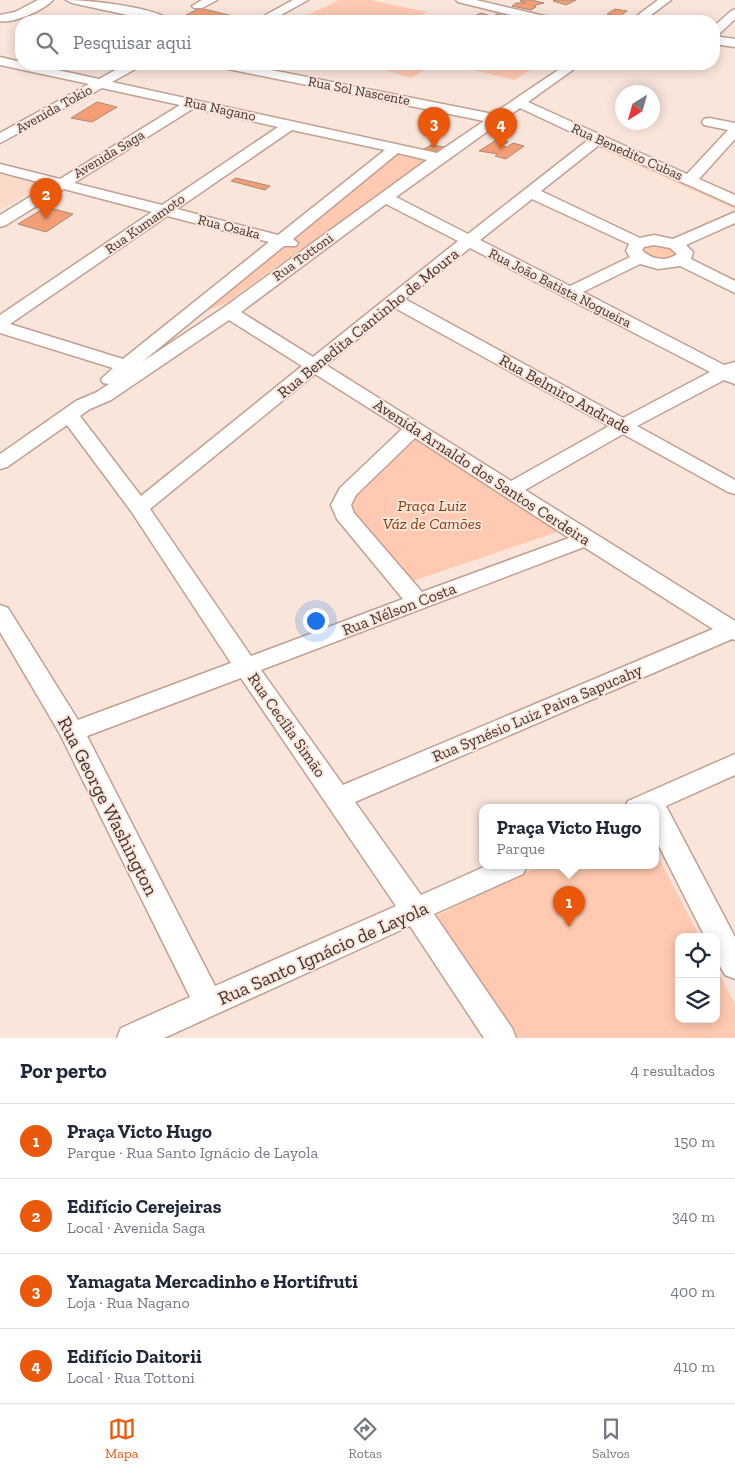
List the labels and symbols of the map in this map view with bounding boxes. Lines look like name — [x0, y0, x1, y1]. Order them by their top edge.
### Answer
street label: Rua Sol Nascente — [306, 73, 412, 109]
street label: Avenida Tokio — [13, 81, 95, 137]
north arrow — [615, 85, 660, 130]
street label: Rua Nagano — [183, 93, 257, 125]
pin: 3 — [418, 107, 450, 148]
pin: 4 — [485, 108, 517, 149]
street label: Rua Benedito Cubas — [569, 120, 685, 184]
street label: Avenida Saga — [70, 126, 148, 182]
pin: 2 — [30, 178, 62, 219]
street label: Rua Kumamoto — [102, 190, 188, 258]
street label: Rua Osaka — [196, 211, 262, 243]
street label: Rua Tottoni — [269, 229, 337, 285]
street label: Rua Benedita Cantinho de Moura — [274, 244, 463, 402]
street label: Rua João Batista Nogueira — [486, 245, 634, 332]
street label: Rua Belmiro Andrade — [496, 350, 634, 438]
street label: Avenida Arnaldo dos Santos Cerdeira — [370, 395, 594, 550]
park label: Praça Luiz Váz de Camões — [383, 496, 481, 533]
street label: Rua Nélson Costa — [339, 578, 459, 639]
your location — [303, 608, 329, 634]
street label: Rua Synésio Luiz Paiva Sapucahy — [429, 660, 646, 766]
street label: Rua Cecília Simão — [244, 669, 330, 781]
street label: Rua George Washington — [53, 713, 163, 900]
pin: 1 — [553, 886, 585, 927]
street label: Rua Santo Ignácio de Layola — [214, 896, 432, 1010]

